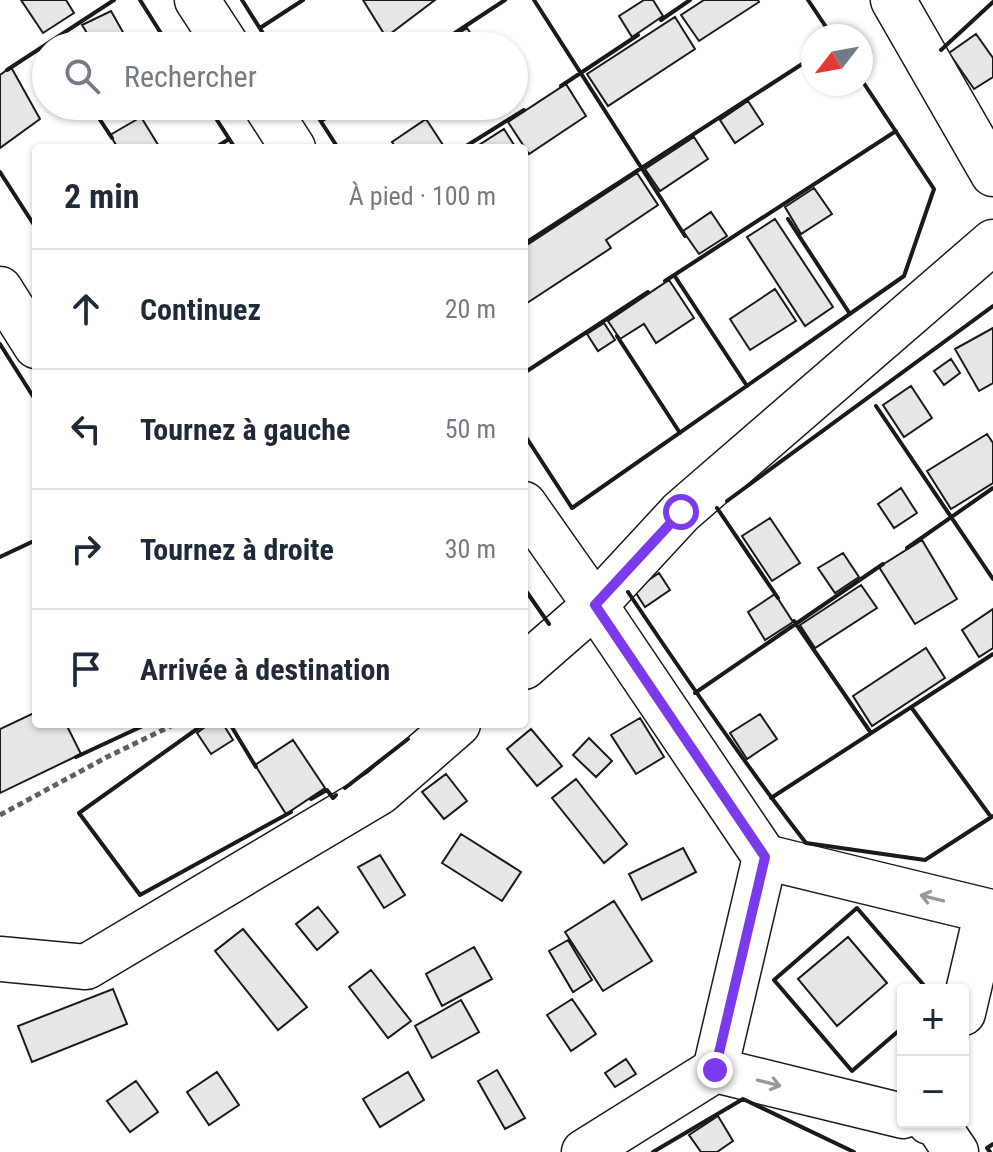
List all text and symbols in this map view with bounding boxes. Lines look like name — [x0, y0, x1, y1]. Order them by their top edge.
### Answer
north arrow — [801, 24, 873, 96]
search box — [32, 32, 528, 120]
icon: search — [60, 54, 104, 98]
text: Rechercher — [124, 59, 257, 94]
text: 2 min — [64, 176, 140, 216]
text: À pied · 100 m — [349, 181, 496, 211]
icon: ahead — [64, 287, 108, 331]
text: Continuez — [140, 292, 261, 327]
text: 20 m — [445, 294, 496, 324]
icon: left — [64, 407, 108, 451]
text: Tournez à gauche — [140, 412, 350, 447]
text: 50 m — [445, 414, 496, 444]
route start — [663, 494, 699, 530]
icon: right — [64, 527, 108, 571]
text: Tournez à droite — [140, 532, 334, 567]
text: 30 m — [445, 534, 496, 564]
icon: arrive — [64, 647, 108, 691]
text: Arrivée à destination — [140, 652, 390, 687]
one-way arrow — [919, 889, 945, 904]
map controls — [897, 984, 969, 1128]
button: + — [897, 984, 969, 1056]
route end — [697, 1052, 733, 1088]
button: − — [897, 1056, 969, 1128]
one-way arrow — [755, 1077, 781, 1092]

